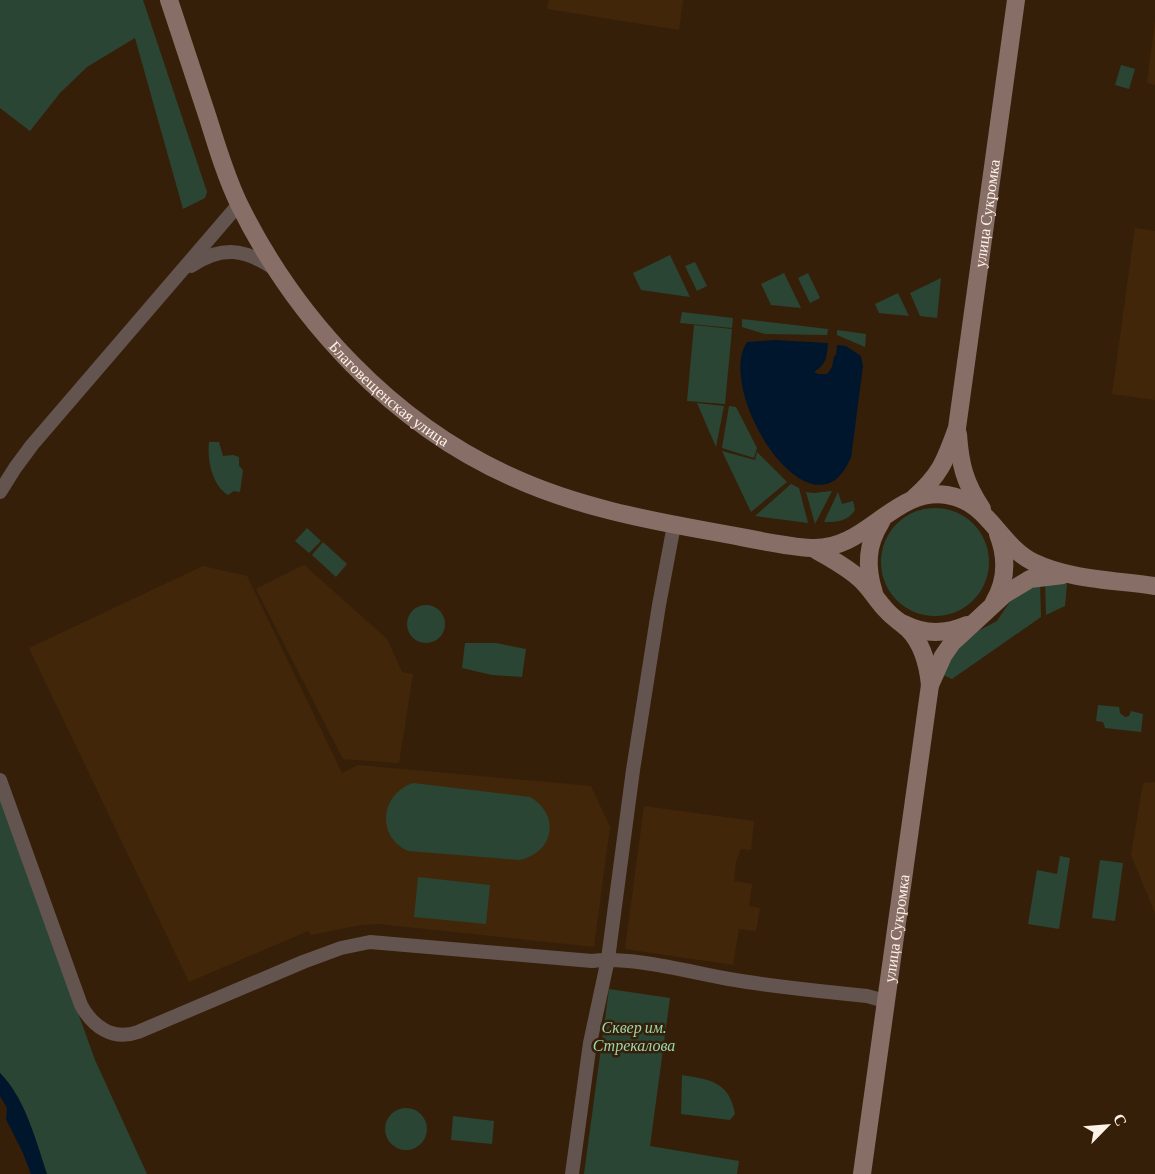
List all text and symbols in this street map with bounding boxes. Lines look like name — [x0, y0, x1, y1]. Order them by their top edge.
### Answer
street label: улица Сукромка — [971, 158, 1003, 269]
street label: Благовещенская улица — [326, 338, 452, 450]
street label: улица Сукромка — [881, 873, 913, 984]
park label: Сквер им. Стрекалова — [593, 1019, 675, 1055]
north arrow — [1077, 1096, 1137, 1156]
text: С — [1110, 1111, 1130, 1129]

